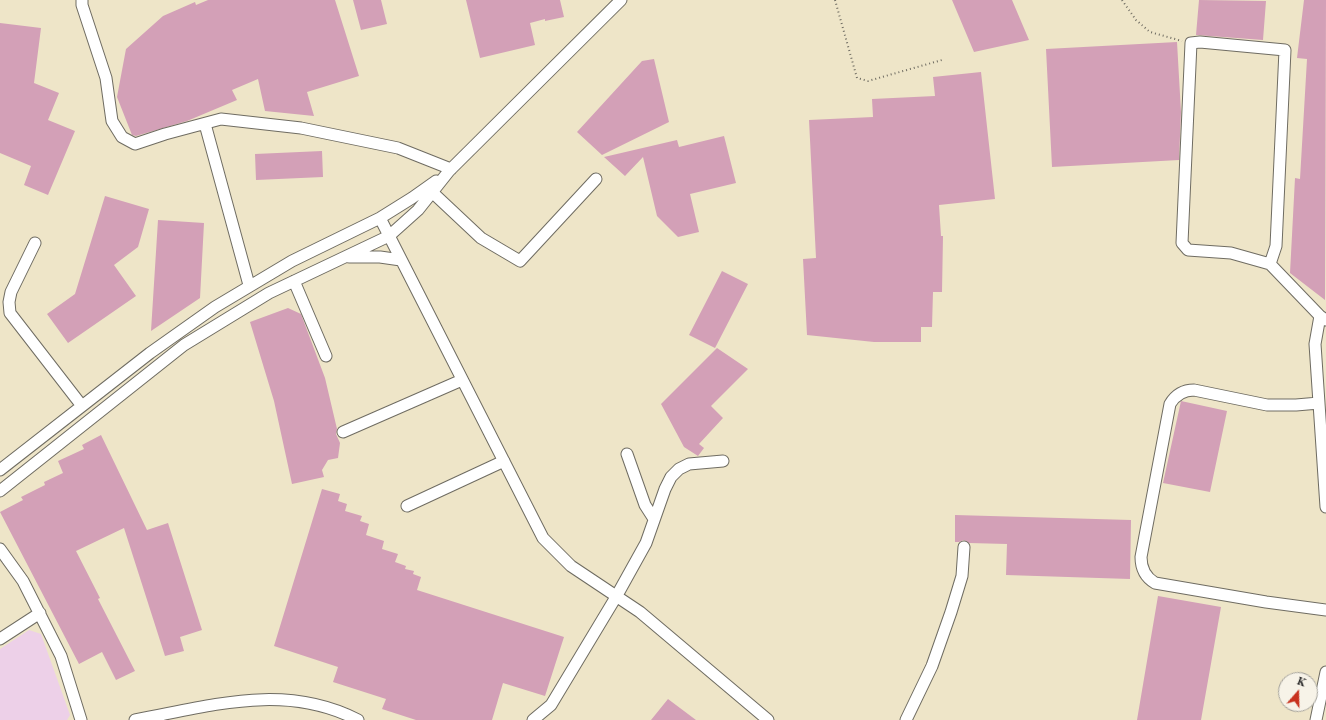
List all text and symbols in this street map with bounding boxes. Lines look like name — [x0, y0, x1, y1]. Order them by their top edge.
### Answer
north arrow — [1278, 672, 1318, 712]
text: K — [1295, 674, 1308, 690]

